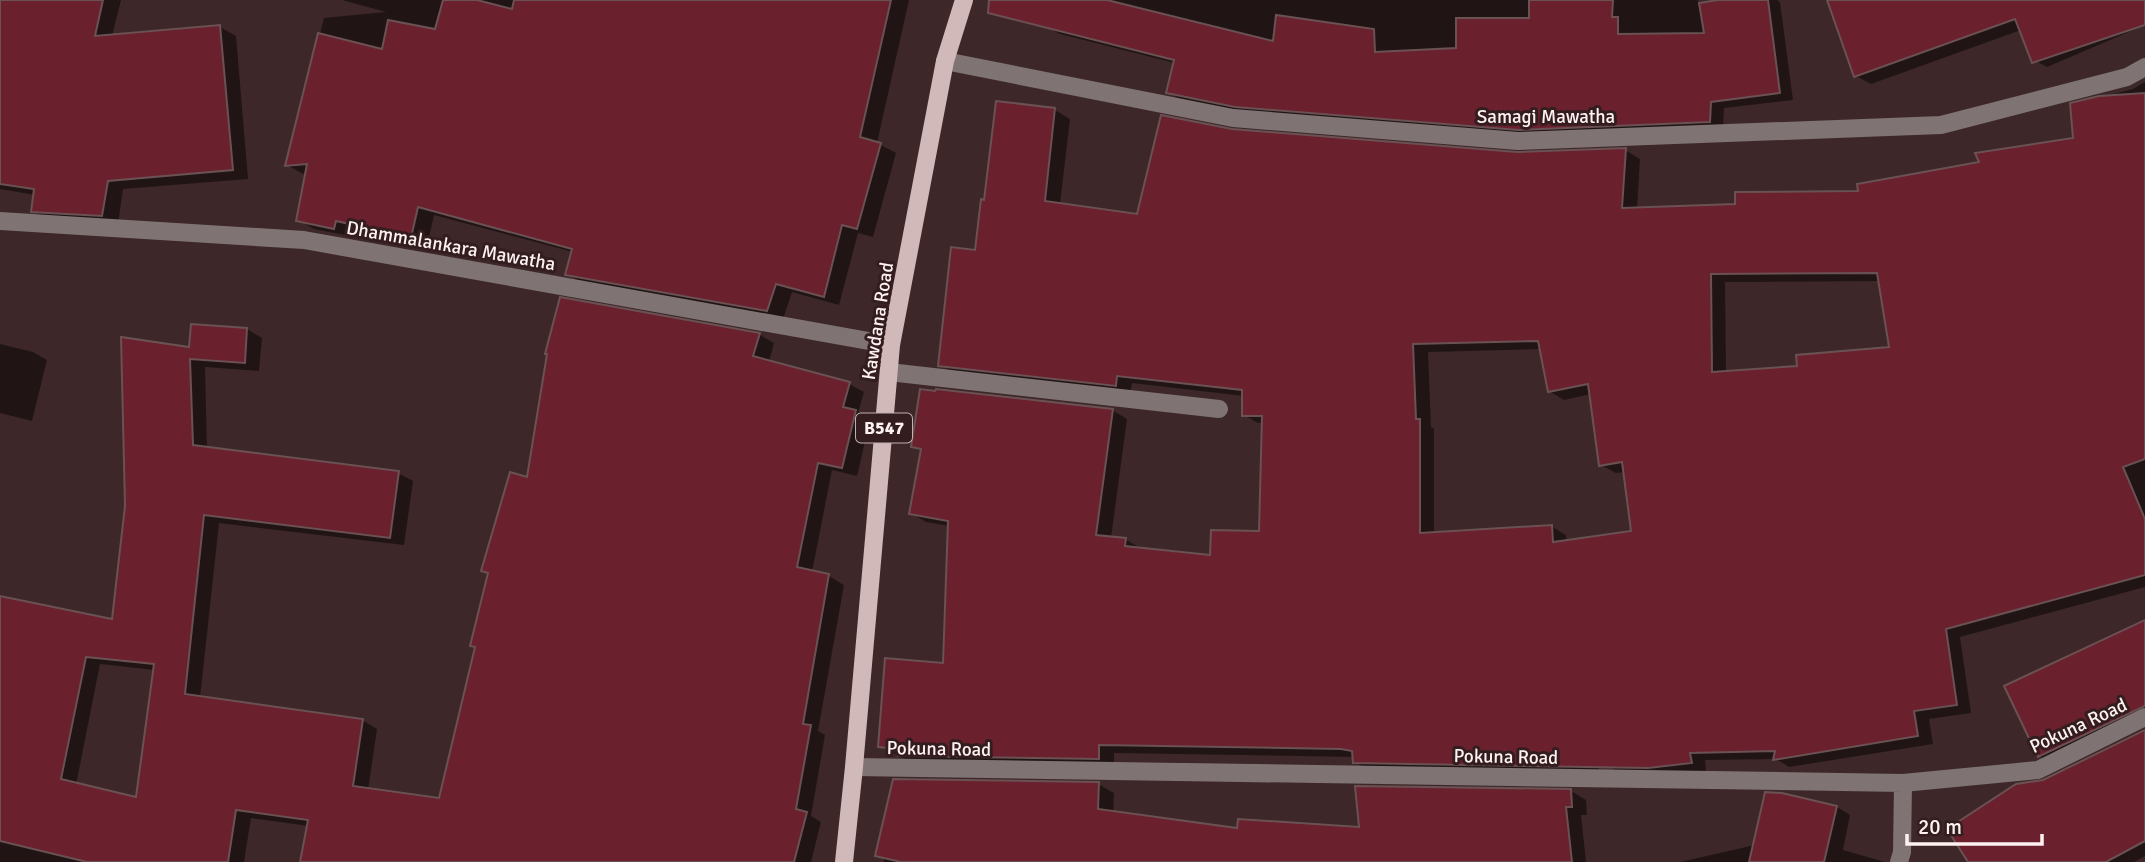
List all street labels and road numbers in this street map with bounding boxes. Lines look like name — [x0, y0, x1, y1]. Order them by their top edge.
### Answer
street label: Samagi Mawatha — [1477, 105, 1615, 129]
street label: Dhammalankara Mawatha — [344, 216, 557, 276]
street label: Kawdana Road — [857, 261, 899, 382]
road number: B547 — [856, 414, 912, 442]
street label: Pokuna Road — [2026, 693, 2131, 759]
street label: Pokuna Road — [886, 736, 991, 762]
street label: Pokuna Road — [1453, 744, 1558, 770]

